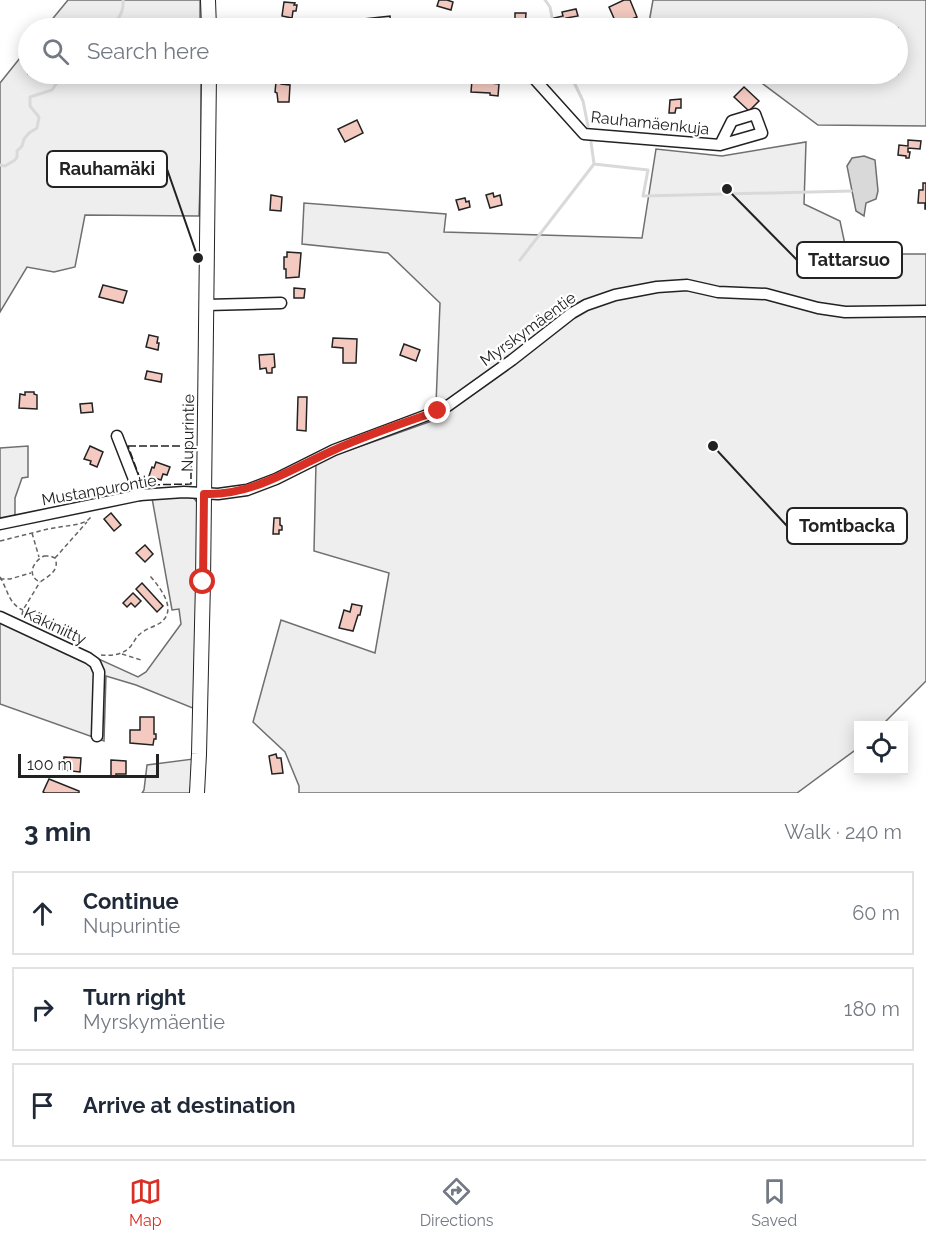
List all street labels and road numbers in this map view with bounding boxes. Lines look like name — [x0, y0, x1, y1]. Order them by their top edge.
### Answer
street label: Rauhamäenkuja — [590, 107, 710, 139]
street label: Myrskymäentie — [476, 288, 580, 370]
street label: Nupurintie — [178, 394, 198, 472]
street label: Mustanpurontie — [40, 471, 158, 509]
street label: Käkiniitty — [21, 603, 90, 649]

